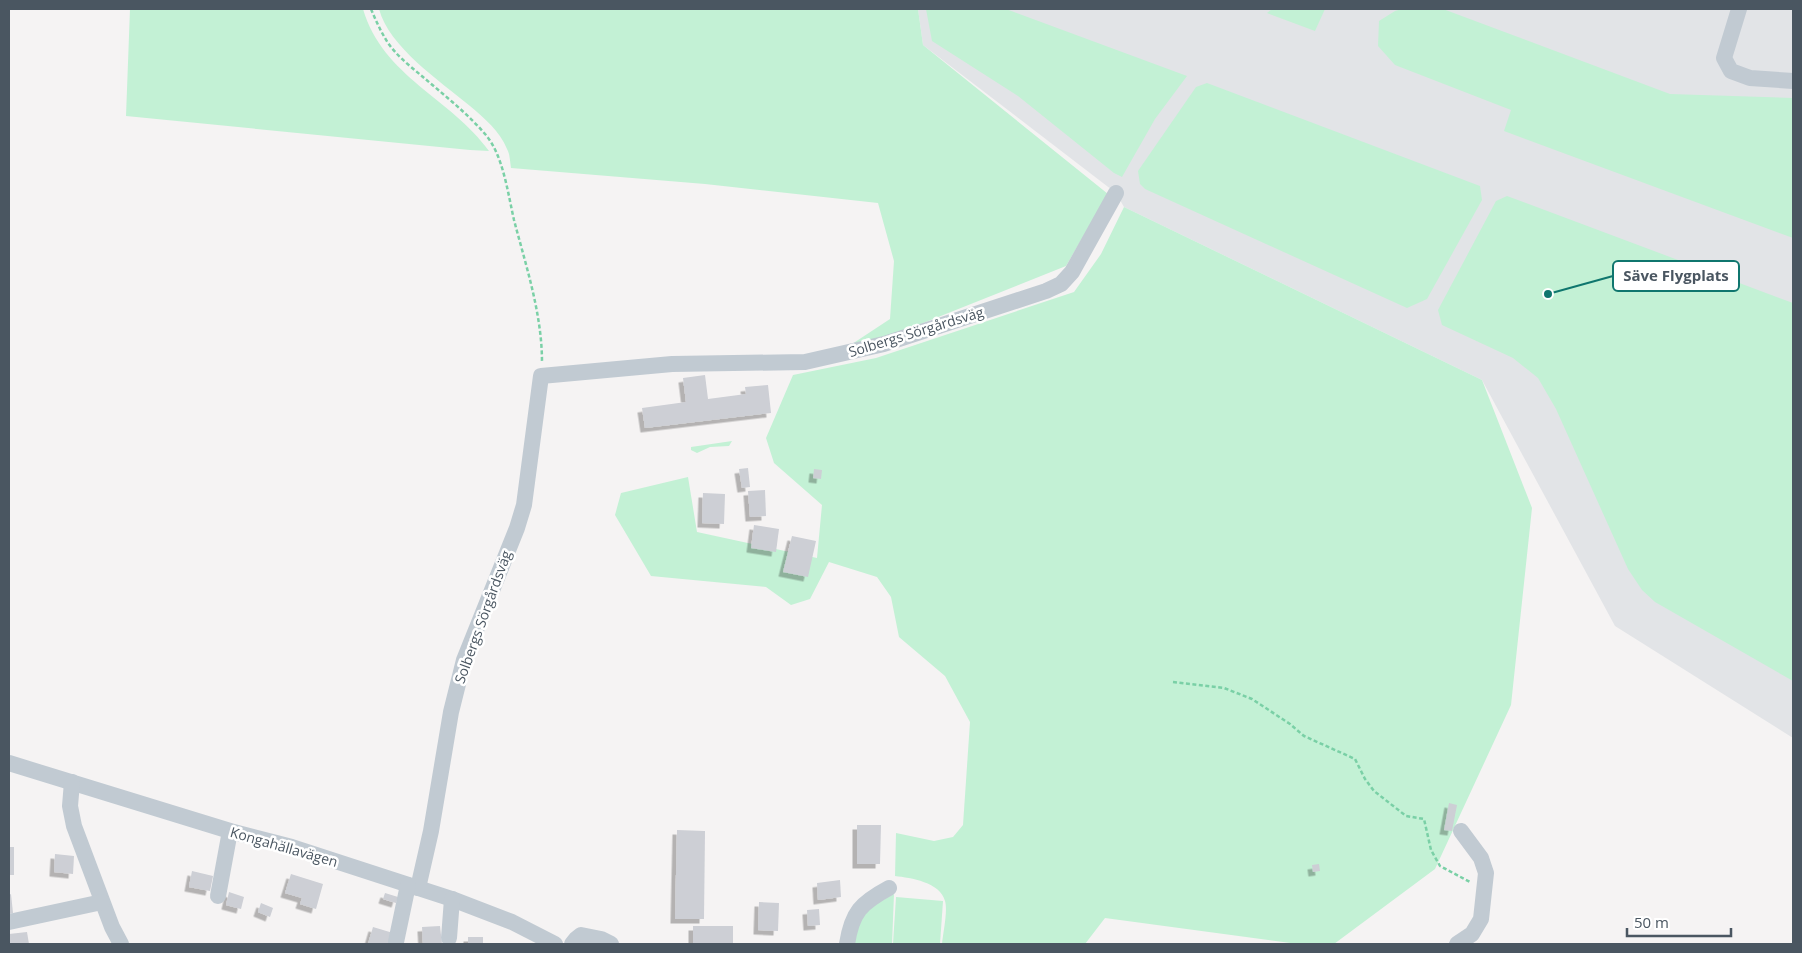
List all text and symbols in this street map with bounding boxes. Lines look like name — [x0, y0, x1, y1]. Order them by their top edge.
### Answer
callout: Säve Flygplats — [1613, 261, 1739, 291]
text: Säve Flygplats — [1623, 265, 1729, 285]
street label: Solbergs Sörgårdsväg — [846, 302, 986, 361]
street label: Solbergs Sörgårdsväg — [450, 547, 516, 686]
street label: Kongahällavägen — [228, 822, 340, 871]
scale bar — [1627, 906, 1731, 938]
text: 50 m — [1634, 912, 1669, 932]

